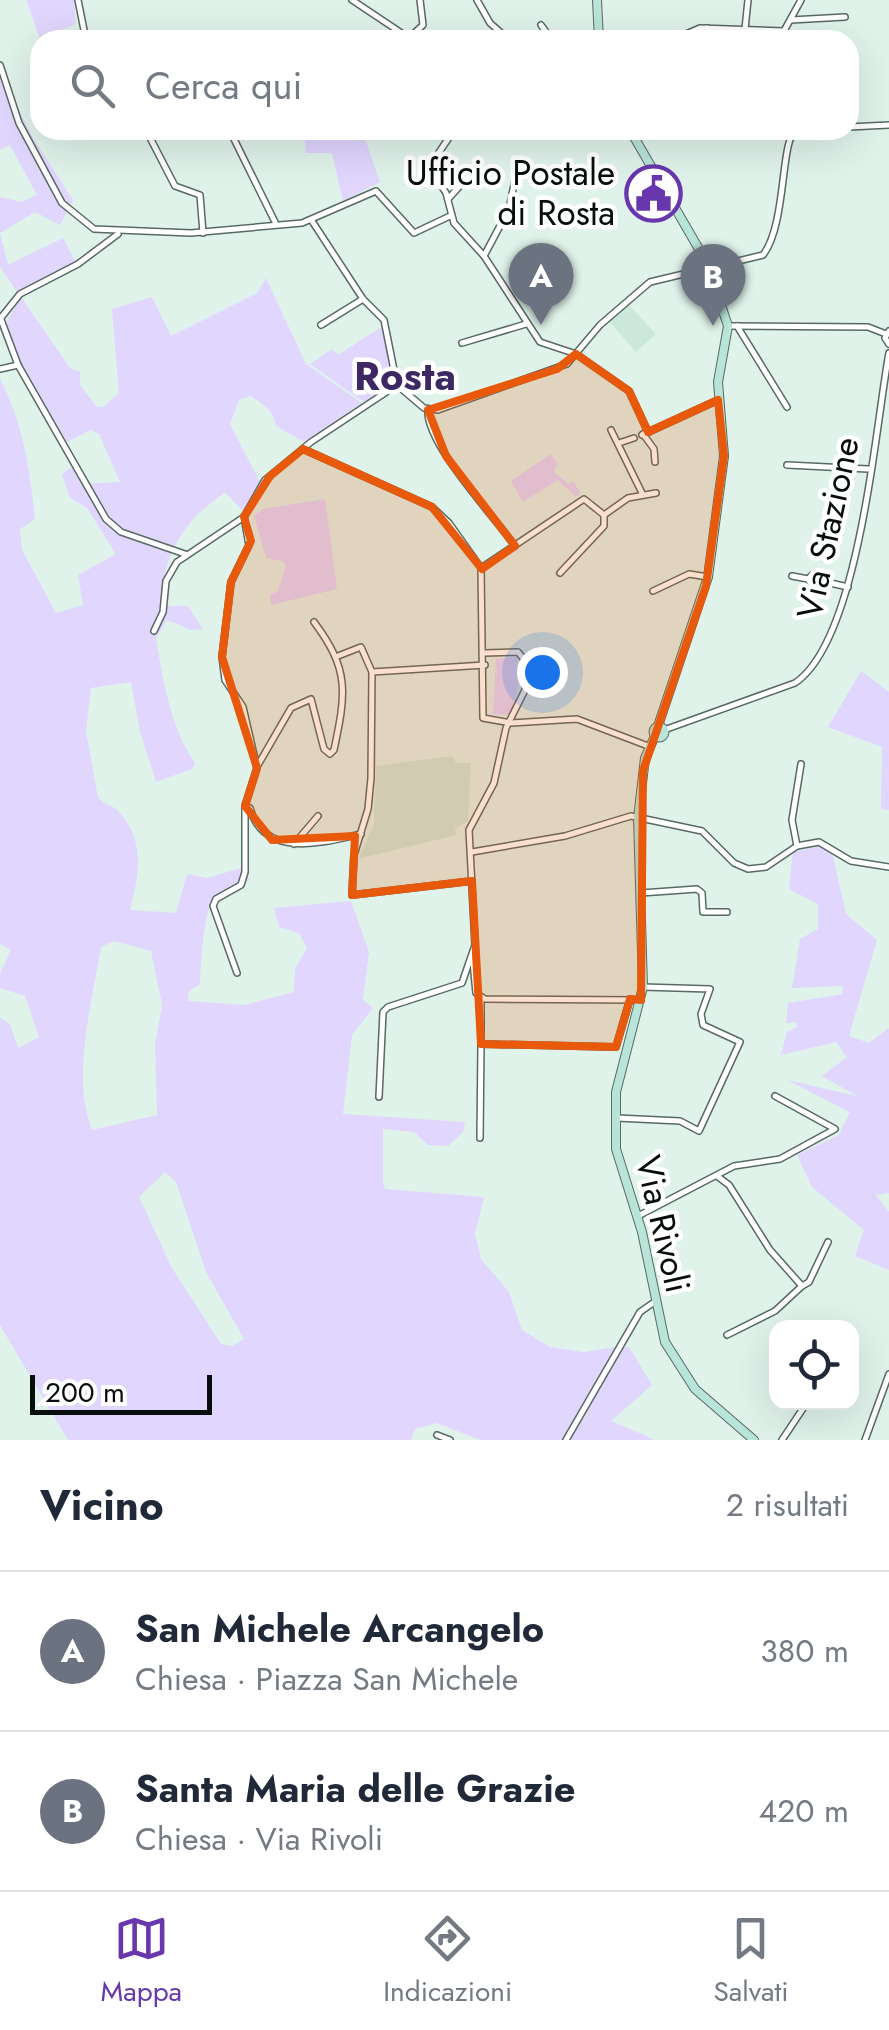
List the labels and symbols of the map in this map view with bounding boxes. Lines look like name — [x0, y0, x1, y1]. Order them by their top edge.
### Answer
place label: Ufficio Postale di Rosta — [406, 148, 615, 238]
public building icon: Ufficio Postale di Rosta — [624, 163, 684, 223]
pin: A — [508, 242, 574, 325]
pin: B — [680, 244, 746, 326]
district label: Rosta — [354, 347, 456, 405]
street label: Via Stazione — [784, 432, 872, 624]
your location — [517, 647, 568, 698]
street label: Via Rivoli — [623, 1150, 703, 1298]
scale bar — [30, 1370, 212, 1414]

